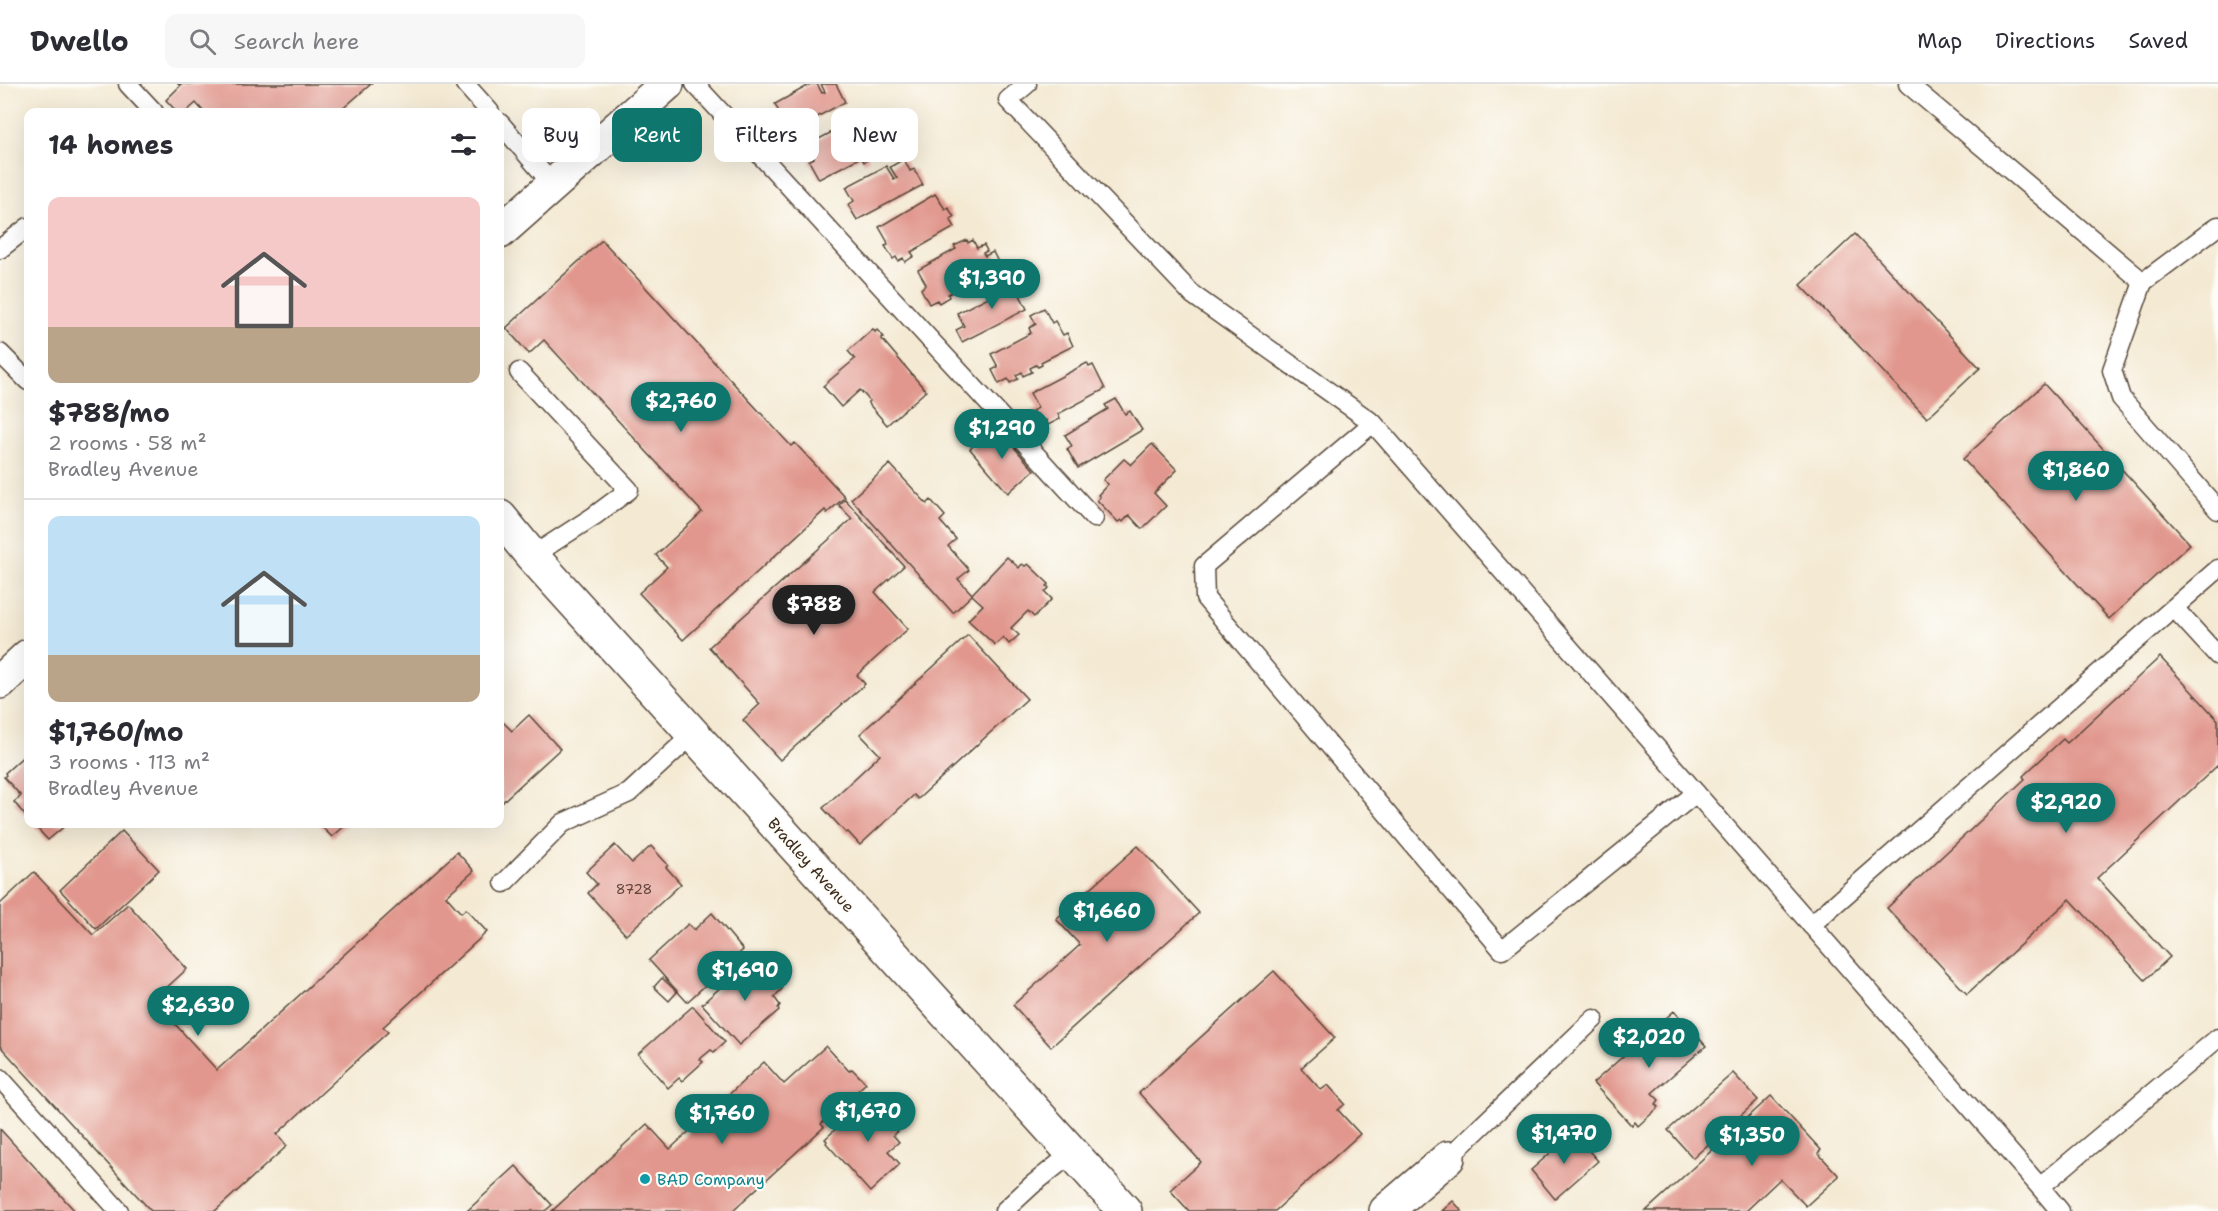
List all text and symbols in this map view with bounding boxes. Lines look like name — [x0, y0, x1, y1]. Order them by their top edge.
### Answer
search box — [165, 14, 585, 68]
text: Dwello — [30, 22, 129, 60]
icon: search — [186, 25, 219, 58]
text: Search here — [234, 27, 360, 56]
text: Map — [1917, 27, 1962, 55]
text: Directions — [1995, 27, 2095, 55]
text: Saved — [2128, 27, 2188, 55]
chip: Buy — [522, 108, 600, 162]
chip: Rent — [612, 108, 702, 162]
chip: Filters — [714, 108, 819, 162]
chip: New — [831, 108, 918, 162]
text: 14 homes — [48, 127, 174, 162]
icon: filters — [447, 128, 480, 161]
icon: home — [210, 236, 318, 344]
pin: $1,390 — [943, 259, 1041, 310]
text: $1,390 — [958, 265, 1026, 291]
pin: $2,760 — [632, 382, 730, 433]
text: $2,760 — [645, 388, 717, 414]
text: $788/mo — [48, 395, 170, 430]
pin: $1,290 — [953, 409, 1051, 460]
text: $1,290 — [968, 415, 1036, 441]
text: 2 rooms · 58 m² — [48, 430, 207, 456]
pin: $1,860 — [2027, 451, 2125, 502]
text: Bradley Avenue — [48, 456, 198, 482]
text: $1,860 — [2042, 457, 2110, 483]
icon: home — [210, 555, 318, 663]
pin: $788 — [778, 585, 850, 636]
text: $788 — [786, 591, 842, 617]
text: $1,760/mo — [48, 714, 184, 749]
text: 3 rooms · 113 m² — [48, 749, 210, 775]
text: Bradley Avenue — [48, 775, 198, 801]
pin: $2,920 — [2017, 783, 2115, 834]
text: $2,920 — [2030, 789, 2102, 815]
street label: Bradley Avenue — [763, 813, 859, 917]
house number: 8728 — [616, 880, 652, 898]
pin: $1,660 — [1058, 892, 1156, 943]
text: $1,660 — [1073, 898, 1141, 924]
pin: $1,690 — [696, 951, 794, 1002]
text: $1,690 — [711, 957, 779, 983]
pin: $2,630 — [149, 986, 247, 1037]
text: $2,630 — [161, 992, 235, 1018]
pin: $2,020 — [1600, 1018, 1698, 1069]
text: $2,020 — [1613, 1024, 1685, 1050]
pin: $1,670 — [819, 1092, 917, 1143]
pin: $1,760 — [673, 1094, 771, 1145]
text: $1,670 — [835, 1098, 902, 1124]
text: $1,760 — [689, 1100, 755, 1126]
pin: $1,470 — [1515, 1114, 1613, 1165]
pin: $1,350 — [1703, 1116, 1801, 1167]
text: $1,470 — [1531, 1120, 1597, 1146]
text: $1,350 — [1719, 1122, 1785, 1148]
place label: BAD Company — [657, 1169, 765, 1190]
marker: BAD Company — [638, 1172, 652, 1186]

